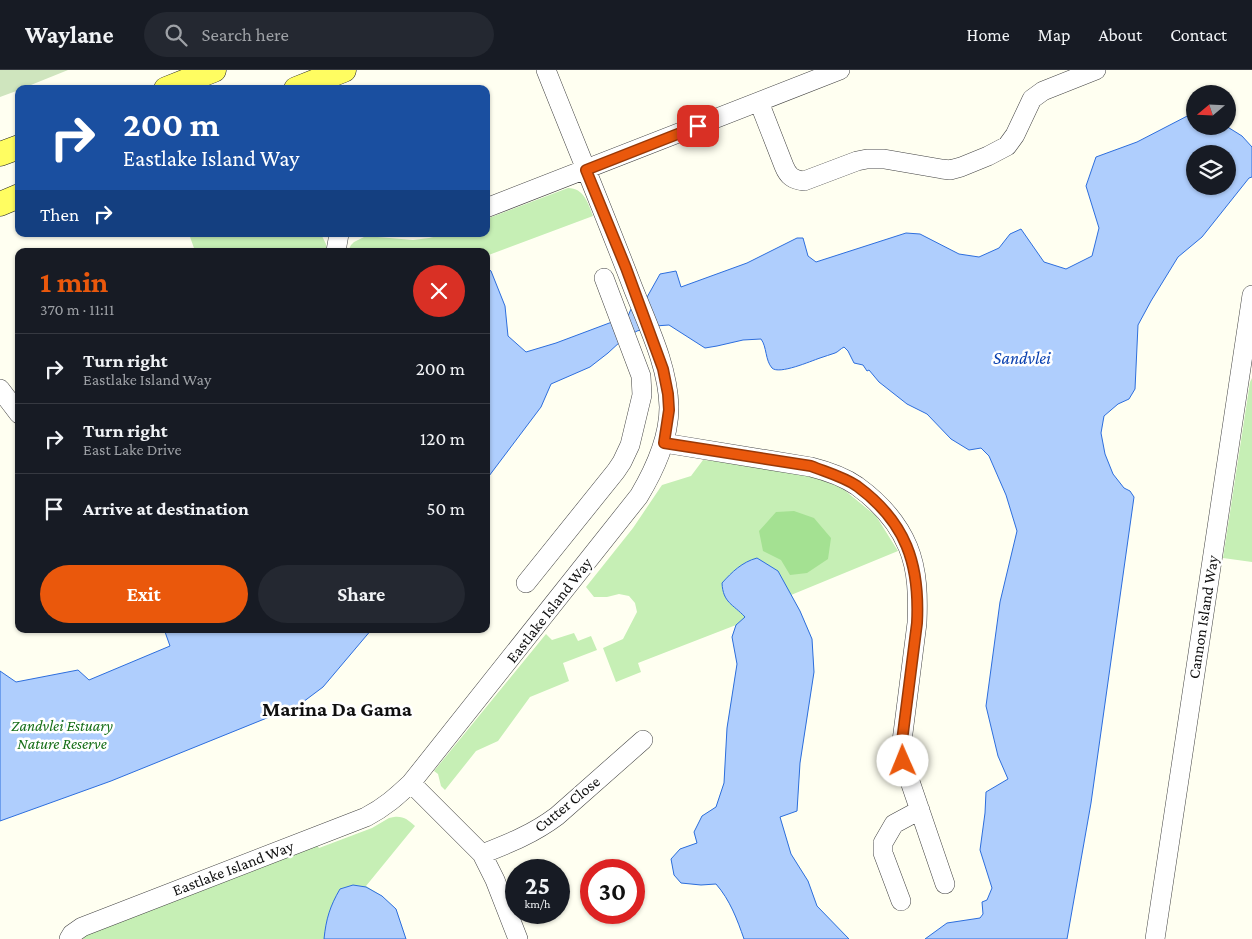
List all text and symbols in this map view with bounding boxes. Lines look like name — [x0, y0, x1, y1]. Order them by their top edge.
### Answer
search box — [144, 12, 494, 57]
text: Waylane — [25, 21, 114, 48]
icon: search — [162, 21, 190, 49]
text: Search here — [202, 24, 289, 45]
text: Home — [967, 25, 1010, 45]
text: Map — [1038, 25, 1070, 45]
text: About — [1098, 25, 1142, 45]
text: Contact — [1170, 25, 1227, 45]
north arrow — [1186, 85, 1236, 135]
map controls — [1186, 85, 1236, 195]
icon: right — [40, 105, 105, 170]
text: 200 m — [123, 105, 220, 144]
pin — [677, 105, 719, 147]
icon: arrive — [684, 112, 712, 140]
button: layers — [1186, 145, 1236, 195]
text: Eastlake Island Way — [123, 146, 299, 171]
icon: right — [89, 200, 117, 228]
text: Then — [40, 204, 79, 225]
text: 1 min — [40, 265, 108, 298]
button: close — [413, 265, 465, 317]
text: 370 m · 11:11 — [40, 301, 114, 318]
water label: Sandvlei — [993, 348, 1051, 368]
text: Turn right — [83, 350, 168, 371]
icon: right — [40, 355, 68, 383]
text: 200 m — [416, 358, 465, 379]
text: Eastlake Island Way — [83, 371, 211, 388]
text: Turn right — [83, 420, 168, 441]
icon: right — [40, 425, 68, 453]
text: 120 m — [420, 428, 465, 449]
text: East Lake Drive — [83, 441, 181, 458]
icon: arrive — [40, 495, 68, 523]
text: Arrive at destination — [83, 498, 249, 519]
text: 50 m — [426, 498, 465, 519]
street label: Cannon Island Way — [1185, 553, 1222, 680]
street label: Eastlake Island Way — [503, 554, 596, 666]
button: Exit — [40, 565, 248, 623]
button: Share — [258, 565, 465, 623]
district label: Marina Da Gama — [262, 697, 413, 721]
park label: Zandvlei Estuary Nature Reserve — [11, 717, 113, 752]
position arrow — [876, 734, 928, 786]
street label: Cutter Close — [531, 773, 603, 835]
street label: Eastlake Island Way — [170, 837, 297, 900]
speed limit sign: 30 — [580, 859, 645, 924]
text: 25 — [525, 872, 550, 899]
text: km/h — [525, 897, 550, 911]

